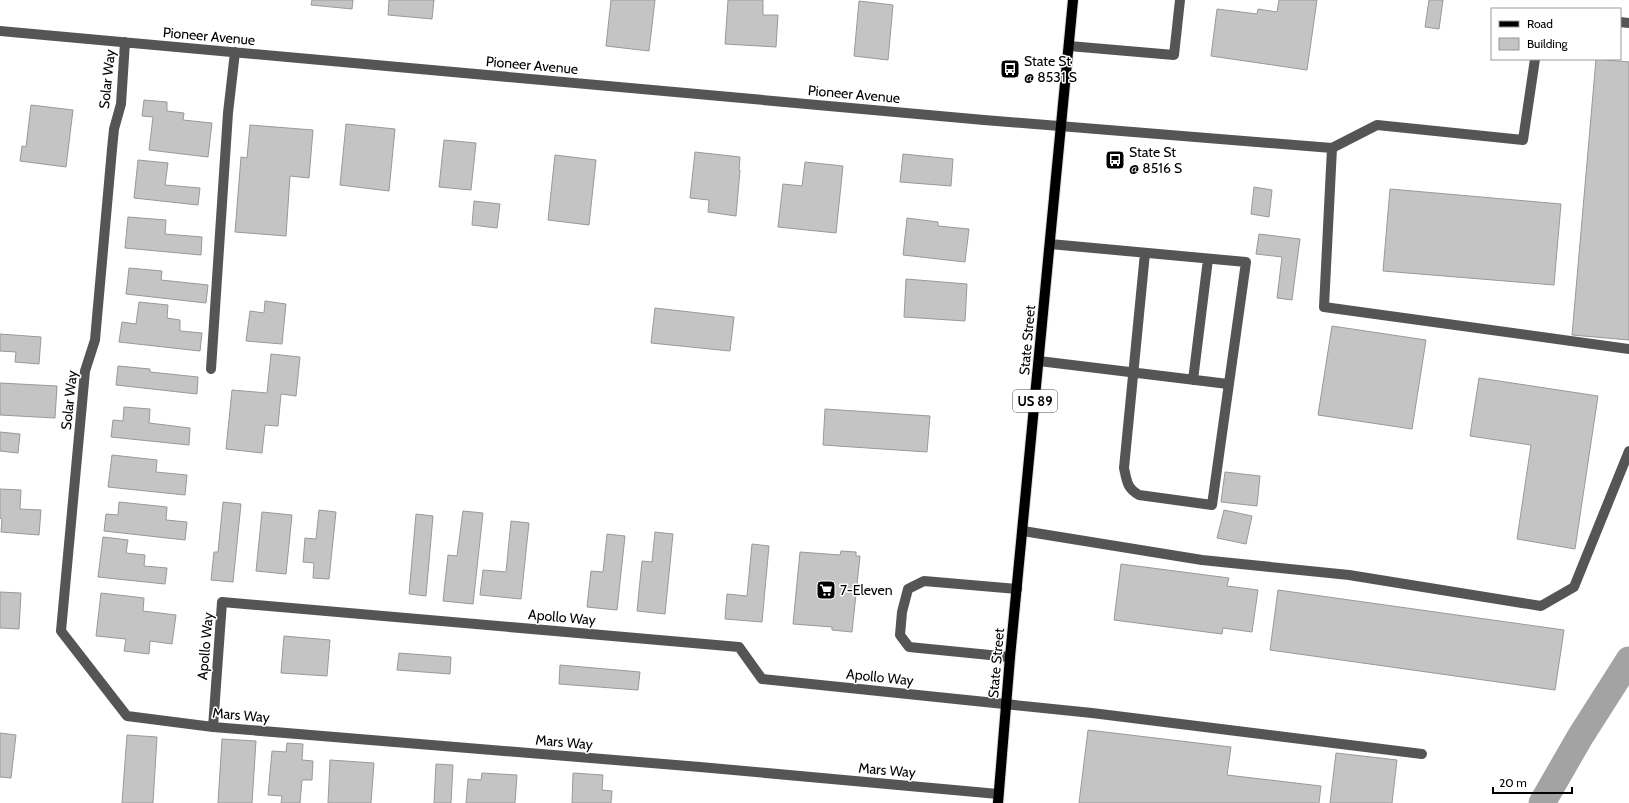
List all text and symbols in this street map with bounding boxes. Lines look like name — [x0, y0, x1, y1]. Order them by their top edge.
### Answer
legend — [1491, 8, 1621, 60]
text: Road — [1527, 16, 1553, 31]
street label: Pioneer Avenue — [162, 23, 256, 49]
text: Building — [1527, 36, 1569, 51]
street label: Solar Way — [95, 48, 119, 110]
street label: Pioneer Avenue — [485, 52, 579, 78]
place label: State St @ 8531 S — [1024, 52, 1077, 86]
bus stop icon: State St @ 8531 S — [999, 58, 1021, 80]
street label: Pioneer Avenue — [807, 81, 901, 107]
place label: State St @ 8516 S — [1129, 143, 1182, 177]
bus stop icon: State St @ 8516 S — [1104, 149, 1126, 171]
street label: State Street — [1015, 304, 1039, 376]
street label: Solar Way — [57, 369, 81, 431]
road number: US 89 — [1013, 390, 1057, 412]
supermarket icon: 7-Eleven — [815, 579, 837, 601]
place label: 7-Eleven — [840, 581, 893, 599]
street label: Apollo Way — [527, 605, 597, 629]
street label: Apollo Way — [193, 611, 217, 681]
street label: State Street — [984, 627, 1008, 699]
street label: Apollo Way — [845, 665, 915, 689]
street label: Mars Way — [212, 704, 270, 726]
street label: Mars Way — [535, 731, 593, 753]
street label: Mars Way — [858, 759, 916, 781]
scale bar — [1493, 769, 1572, 795]
text: 20 m — [1499, 775, 1527, 790]

